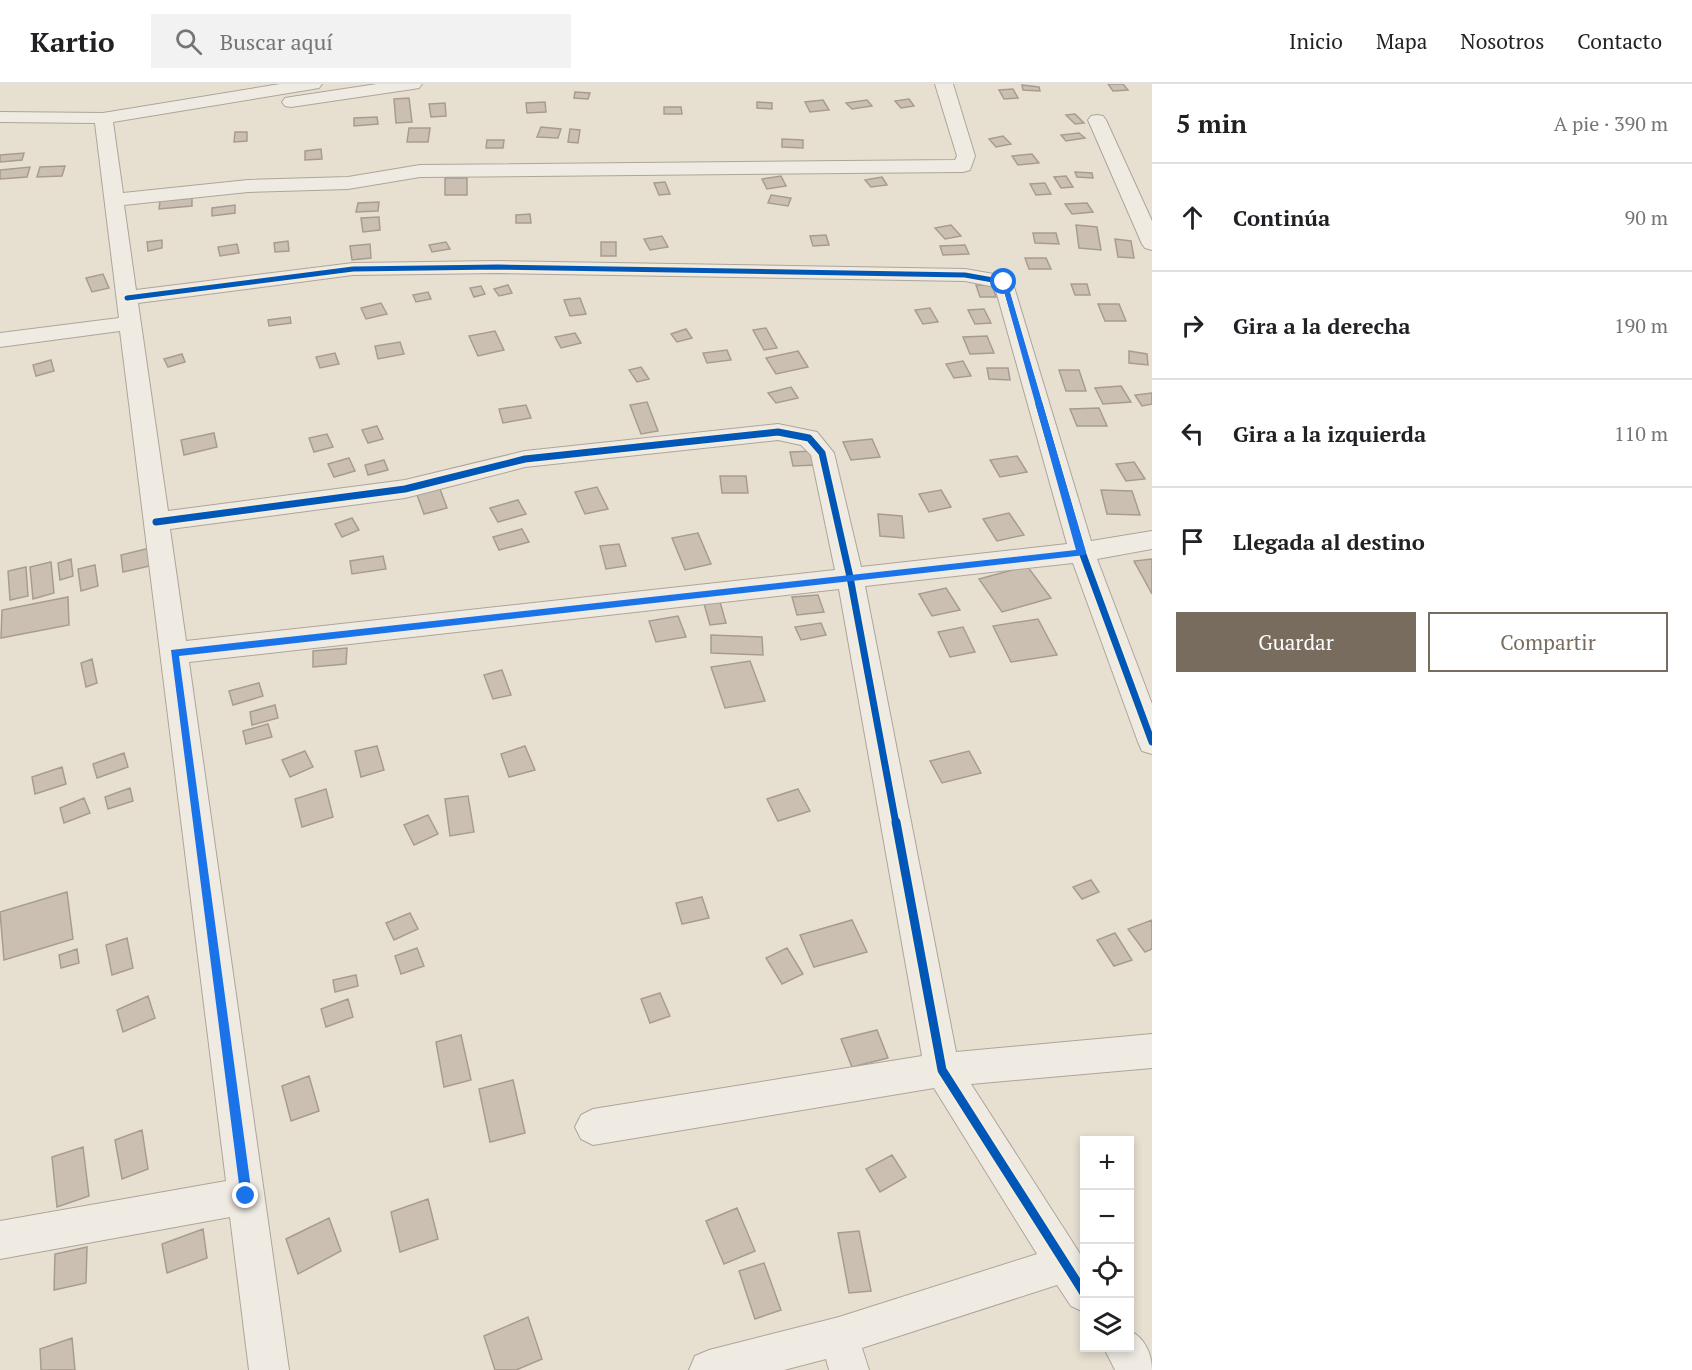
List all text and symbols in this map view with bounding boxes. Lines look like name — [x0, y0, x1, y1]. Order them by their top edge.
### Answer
search box — [151, 14, 571, 68]
text: Kartio — [30, 23, 115, 60]
icon: search — [172, 25, 205, 58]
text: Buscar aquí — [220, 27, 333, 56]
text: Inicio — [1289, 27, 1343, 55]
text: Mapa — [1376, 27, 1427, 55]
text: Nosotros — [1460, 27, 1544, 55]
text: Contacto — [1577, 27, 1662, 55]
text: 5 min — [1176, 106, 1247, 140]
text: A pie · 390 m — [1554, 110, 1668, 137]
icon: ahead — [1176, 201, 1209, 234]
text: Continúa — [1233, 203, 1330, 232]
text: 90 m — [1625, 204, 1668, 231]
route start — [990, 268, 1016, 294]
icon: right — [1176, 309, 1209, 342]
text: Gira a la derecha — [1233, 311, 1411, 340]
text: 190 m — [1614, 312, 1668, 339]
icon: left — [1176, 417, 1209, 450]
text: Gira a la izquierda — [1233, 419, 1426, 448]
text: 110 m — [1614, 420, 1668, 447]
icon: arrive — [1176, 525, 1209, 558]
text: Llegada al destino — [1233, 527, 1425, 556]
button: Guardar — [1176, 612, 1416, 672]
button: Compartir — [1428, 612, 1668, 672]
map controls — [1080, 1136, 1134, 1352]
button: + — [1080, 1136, 1134, 1190]
route end — [232, 1182, 258, 1208]
button: − — [1080, 1190, 1134, 1244]
button: locate — [1080, 1244, 1134, 1298]
button: layers — [1080, 1298, 1134, 1352]

